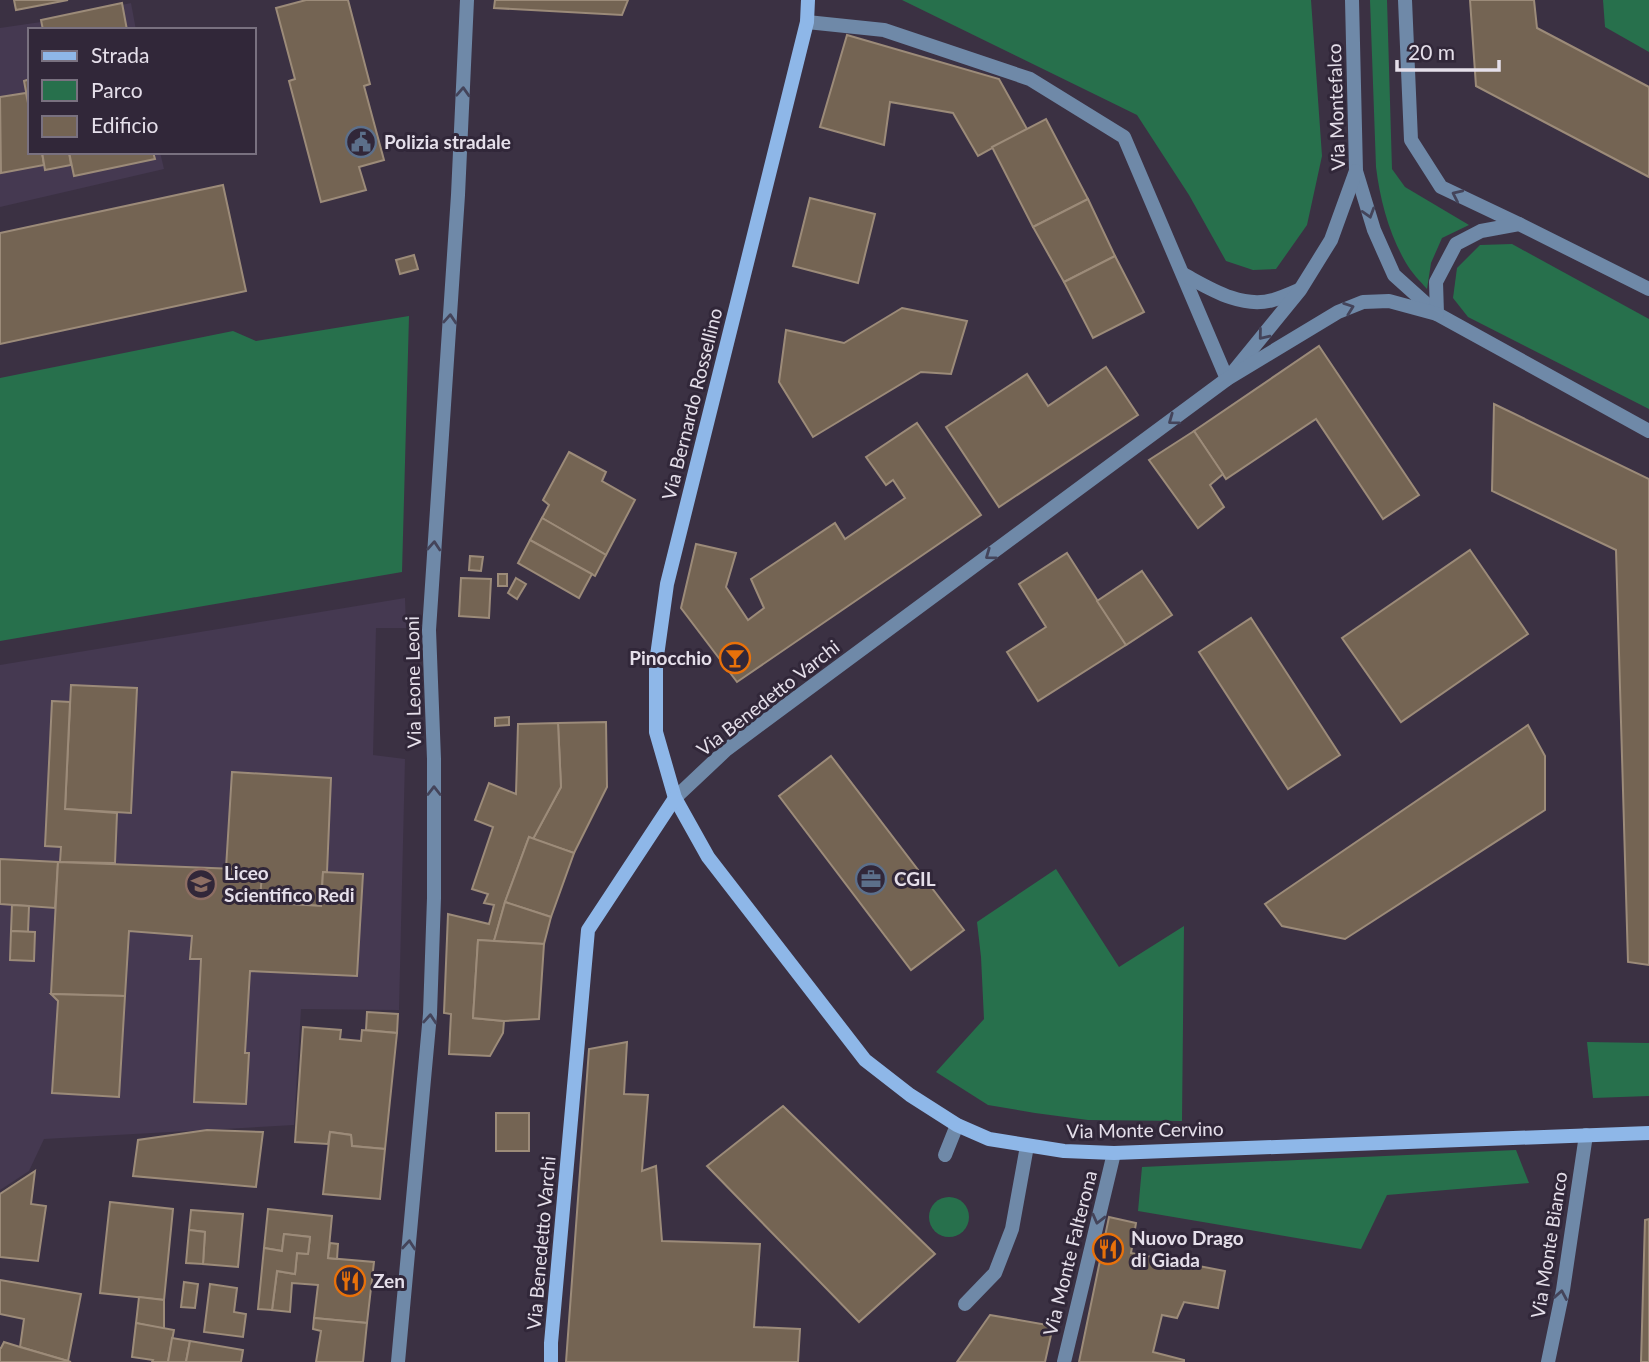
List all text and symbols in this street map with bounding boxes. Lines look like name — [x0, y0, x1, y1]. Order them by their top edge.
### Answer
legend — [28, 28, 256, 154]
scale bar — [1397, 28, 1498, 72]
text: 20 m — [1408, 39, 1455, 64]
text: Strada — [91, 42, 150, 67]
street label: Via Montefalco — [1322, 43, 1349, 171]
text: Parco — [91, 77, 143, 102]
one-way arrow — [455, 86, 470, 97]
text: Edificio — [91, 112, 159, 137]
public building icon: Polizia stradale — [344, 125, 378, 159]
place label: Polizia stradale — [384, 130, 511, 153]
one-way arrow — [1452, 189, 1464, 203]
one-way arrow — [1360, 207, 1375, 219]
one-way arrow — [1343, 302, 1355, 316]
street label: Via Bernardo Rossellino — [657, 305, 727, 502]
one-way arrow — [442, 313, 457, 324]
one-way arrow — [1259, 328, 1272, 340]
one-way arrow — [1168, 412, 1180, 424]
one-way arrow — [427, 540, 442, 551]
one-way arrow — [985, 547, 997, 559]
street label: Via Leone Leoni — [400, 616, 425, 748]
street label: Via Benedetto Varchi — [692, 635, 844, 760]
bar icon: Pinocchio — [718, 641, 752, 675]
place label: Pinocchio — [629, 646, 712, 669]
one-way arrow — [426, 786, 442, 796]
place label: Liceo Scientifico Redi — [224, 861, 355, 906]
office icon: CGIL — [854, 862, 888, 896]
school or university icon: Liceo Scientifico Redi — [184, 867, 218, 901]
place label: CGIL — [894, 867, 936, 890]
one-way arrow — [422, 1013, 437, 1024]
street label: Via Monte Cervino — [1066, 1117, 1224, 1142]
street label: Via Benedetto Varchi — [521, 1155, 560, 1331]
street label: Via Monte Falterona — [1038, 1168, 1101, 1338]
street label: Via Monte Bianco — [1526, 1170, 1571, 1320]
one-way arrow — [1092, 1213, 1106, 1225]
place label: Nuovo Drago di Giada — [1131, 1226, 1244, 1271]
restaurant icon: Nuovo Drago di Giada — [1091, 1232, 1125, 1266]
one-way arrow — [401, 1239, 416, 1251]
restaurant icon: Zen — [333, 1264, 367, 1298]
place label: Zen — [373, 1269, 405, 1292]
one-way arrow — [1553, 1289, 1568, 1301]

